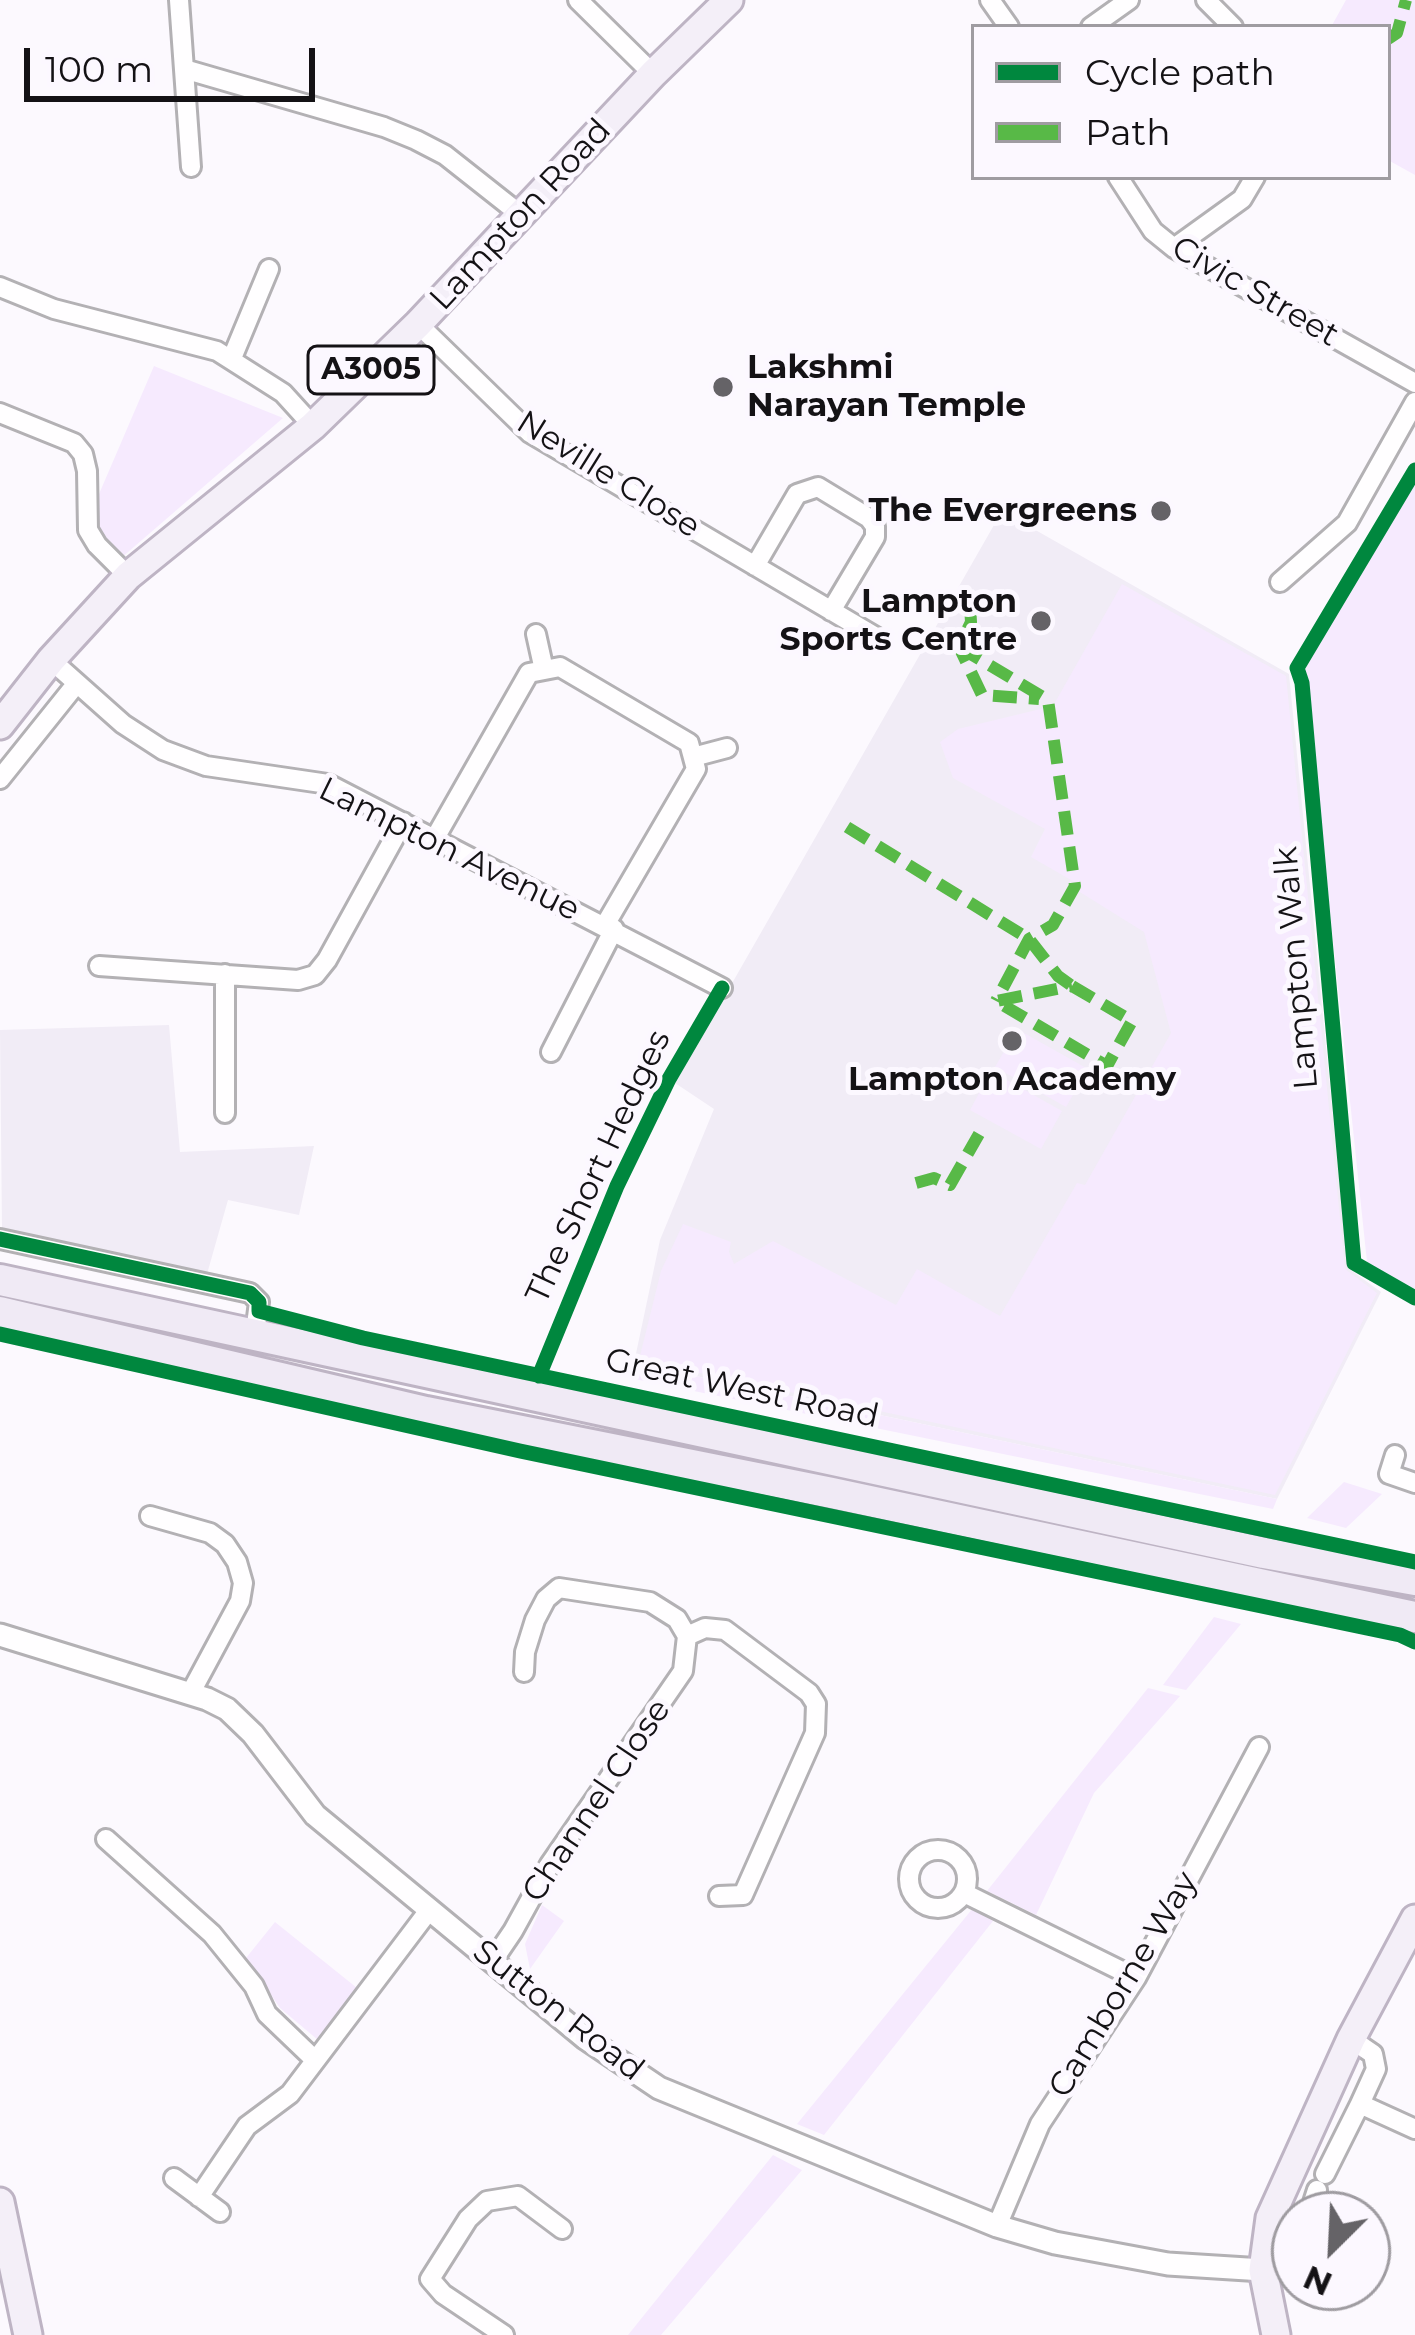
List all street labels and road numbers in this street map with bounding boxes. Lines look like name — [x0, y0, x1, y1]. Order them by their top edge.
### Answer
street label: Lampton Road — [422, 111, 620, 319]
street label: Civic Street — [1165, 228, 1345, 356]
road number: A3005 — [308, 346, 434, 394]
street label: Neville Close — [509, 403, 707, 547]
street label: Lampton Avenue — [312, 770, 586, 930]
street label: Lampton Walk — [1267, 845, 1327, 1091]
street label: The Short Hedges — [518, 1024, 680, 1310]
street label: Great West Road — [602, 1341, 882, 1437]
street label: Channel Close — [515, 1692, 679, 1910]
street label: Camborne Way — [1041, 1865, 1207, 2105]
street label: Sutton Road — [465, 1932, 651, 2090]

